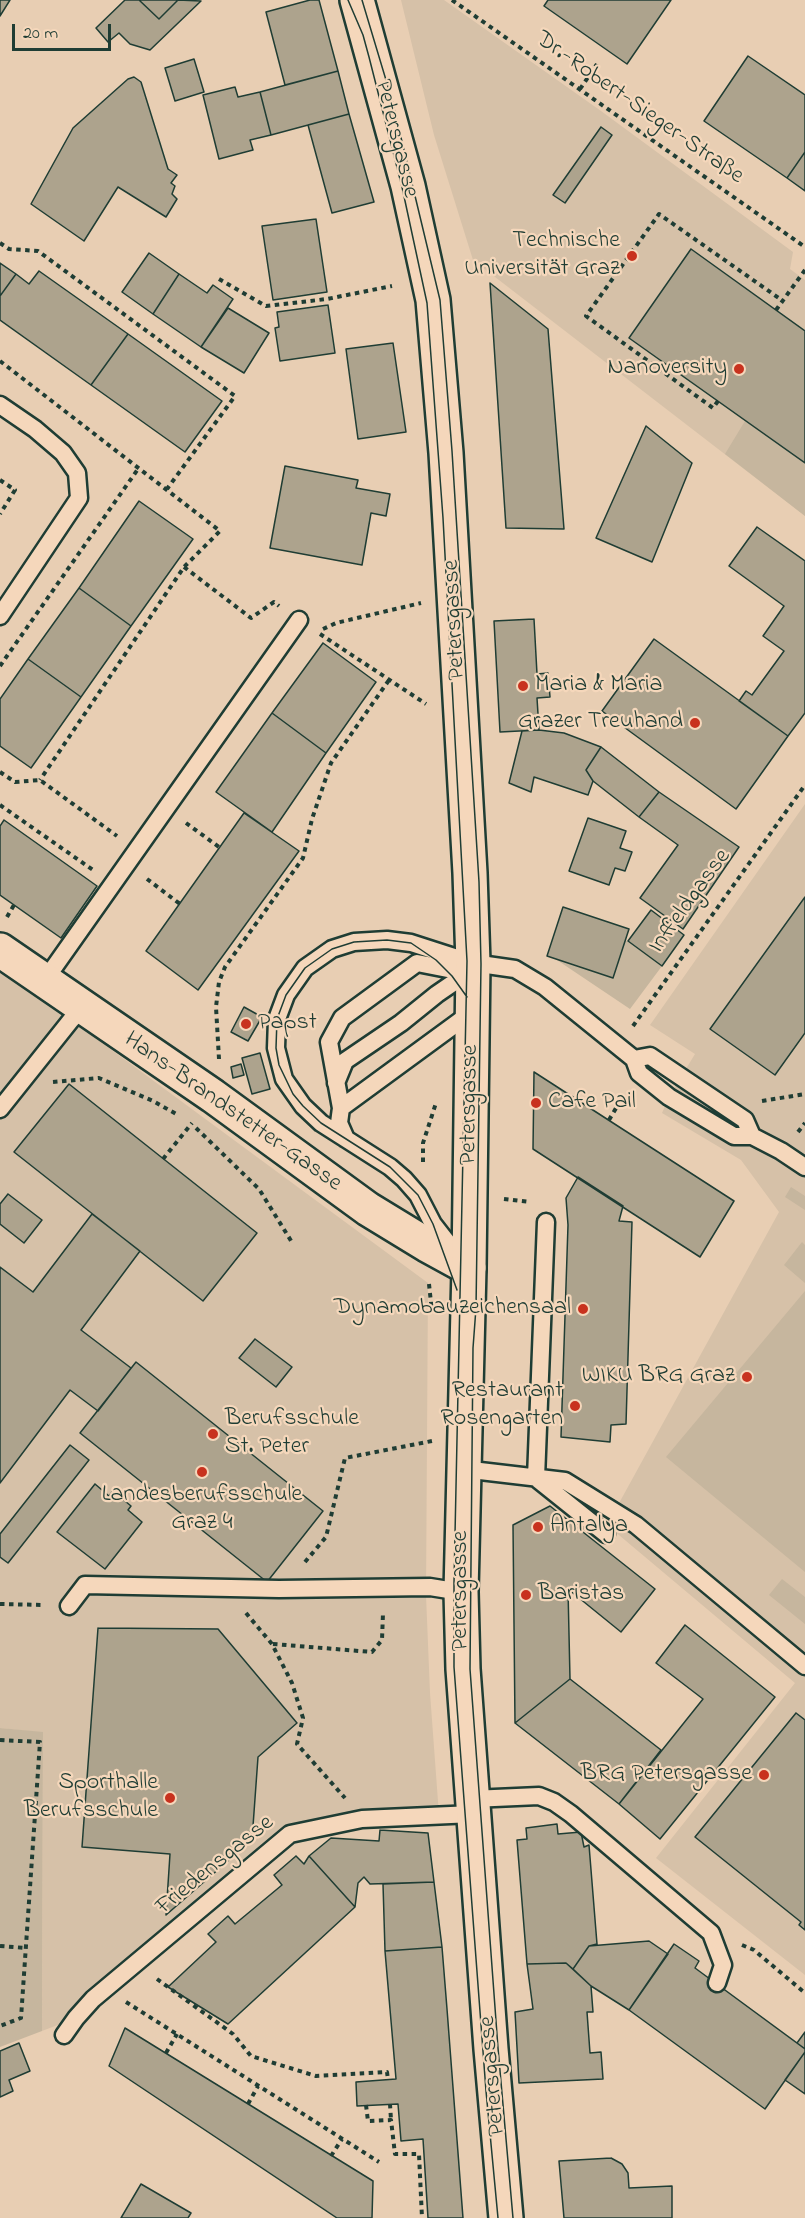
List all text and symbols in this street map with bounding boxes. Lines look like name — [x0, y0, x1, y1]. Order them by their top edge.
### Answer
scale bar — [15, 12, 114, 50]
text: 20 m — [23, 21, 58, 47]
street label: Dr.-Robert-Sieger-Straße — [529, 26, 749, 192]
street label: Petersgasse — [366, 77, 424, 201]
place label: Technische Universität Graz — [464, 228, 620, 284]
marker: Technische Universität Graz — [625, 249, 639, 263]
place label: Nanoversity — [607, 355, 727, 383]
marker: Nanoversity — [732, 362, 746, 376]
street label: Petersgasse — [438, 559, 474, 681]
place label: Maria & Maria — [535, 672, 662, 700]
marker: Maria & Maria — [516, 679, 530, 693]
place label: Grazer Treuhand — [518, 709, 683, 737]
marker: Grazer Treuhand — [688, 716, 702, 730]
street label: Inffeldgasse — [644, 844, 738, 960]
place label: Papst — [258, 1010, 317, 1038]
marker: Papst — [239, 1017, 253, 1031]
street label: Hans-Brandstetter-Gasse — [118, 1027, 346, 1199]
street label: Petersgasse — [456, 1044, 486, 1166]
place label: Cafe Pail — [548, 1089, 636, 1117]
marker: Cafe Pail — [529, 1096, 543, 1110]
place label: Dynamobauzeichensaal — [334, 1295, 571, 1323]
marker: Dynamobauzeichensaal — [576, 1302, 590, 1316]
place label: WIKU BRG Graz — [582, 1363, 735, 1391]
marker: WIKU BRG Graz — [740, 1370, 754, 1384]
place label: Restaurant Rosengarten — [441, 1378, 563, 1434]
marker: Restaurant Rosengarten — [568, 1399, 582, 1413]
place label: Berufsschule St. Peter — [225, 1406, 359, 1462]
marker: Berufsschule St. Peter — [206, 1427, 220, 1441]
marker: Landesberufsschule Graz 4 — [195, 1465, 209, 1479]
place label: Landesberufsschule Graz 4 — [102, 1482, 302, 1538]
place label: Antalya — [550, 1513, 628, 1541]
marker: Antalya — [531, 1520, 545, 1534]
street label: Petersgasse — [448, 1531, 476, 1651]
place label: Baristas — [538, 1581, 624, 1609]
marker: Baristas — [519, 1588, 533, 1602]
place label: BRG Petersgasse — [581, 1761, 752, 1789]
marker: BRG Petersgasse — [757, 1768, 771, 1782]
place label: Sporthalle Berufsschule — [24, 1770, 158, 1826]
marker: Sporthalle Berufsschule — [163, 1791, 177, 1805]
street label: Friedensgasse — [151, 1810, 281, 1922]
street label: Petersgasse — [474, 2015, 514, 2137]

